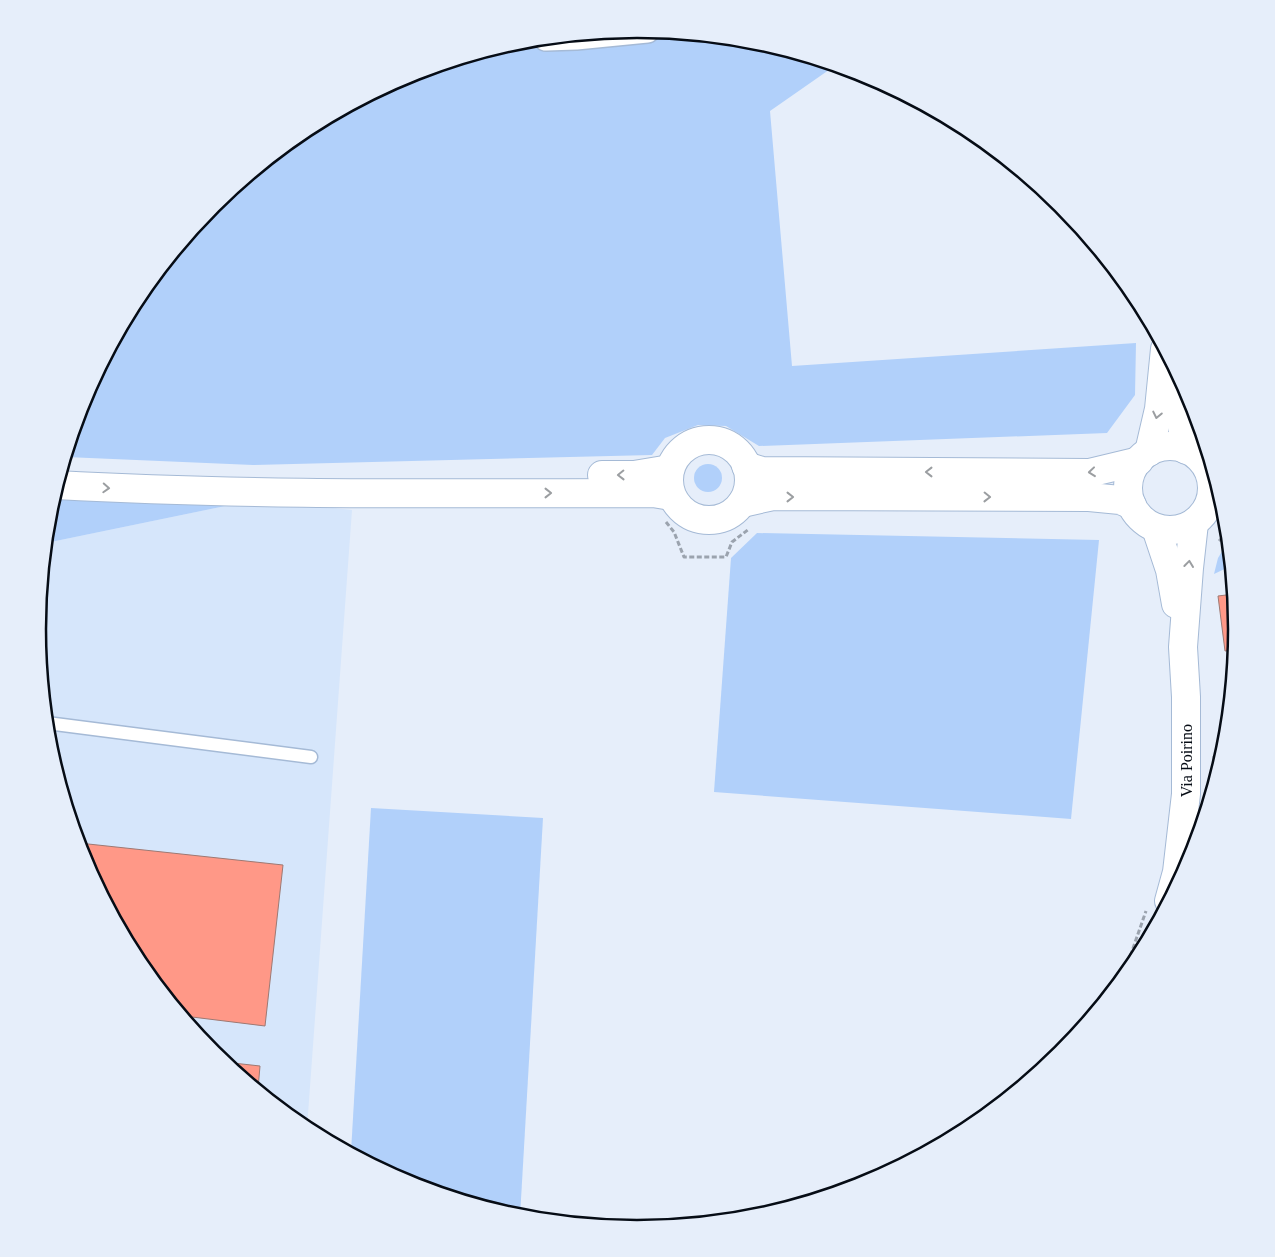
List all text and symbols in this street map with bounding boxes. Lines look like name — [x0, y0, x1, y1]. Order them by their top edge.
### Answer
one-way arrow — [1152, 410, 1163, 419]
one-way arrow — [1087, 466, 1095, 477]
one-way arrow — [925, 467, 933, 477]
one-way arrow — [617, 470, 625, 480]
one-way arrow — [102, 482, 110, 493]
one-way arrow — [545, 488, 553, 498]
one-way arrow — [786, 491, 794, 502]
one-way arrow — [984, 492, 992, 502]
one-way arrow — [1184, 560, 1194, 568]
street label: Via Poirino — [1178, 724, 1195, 797]

